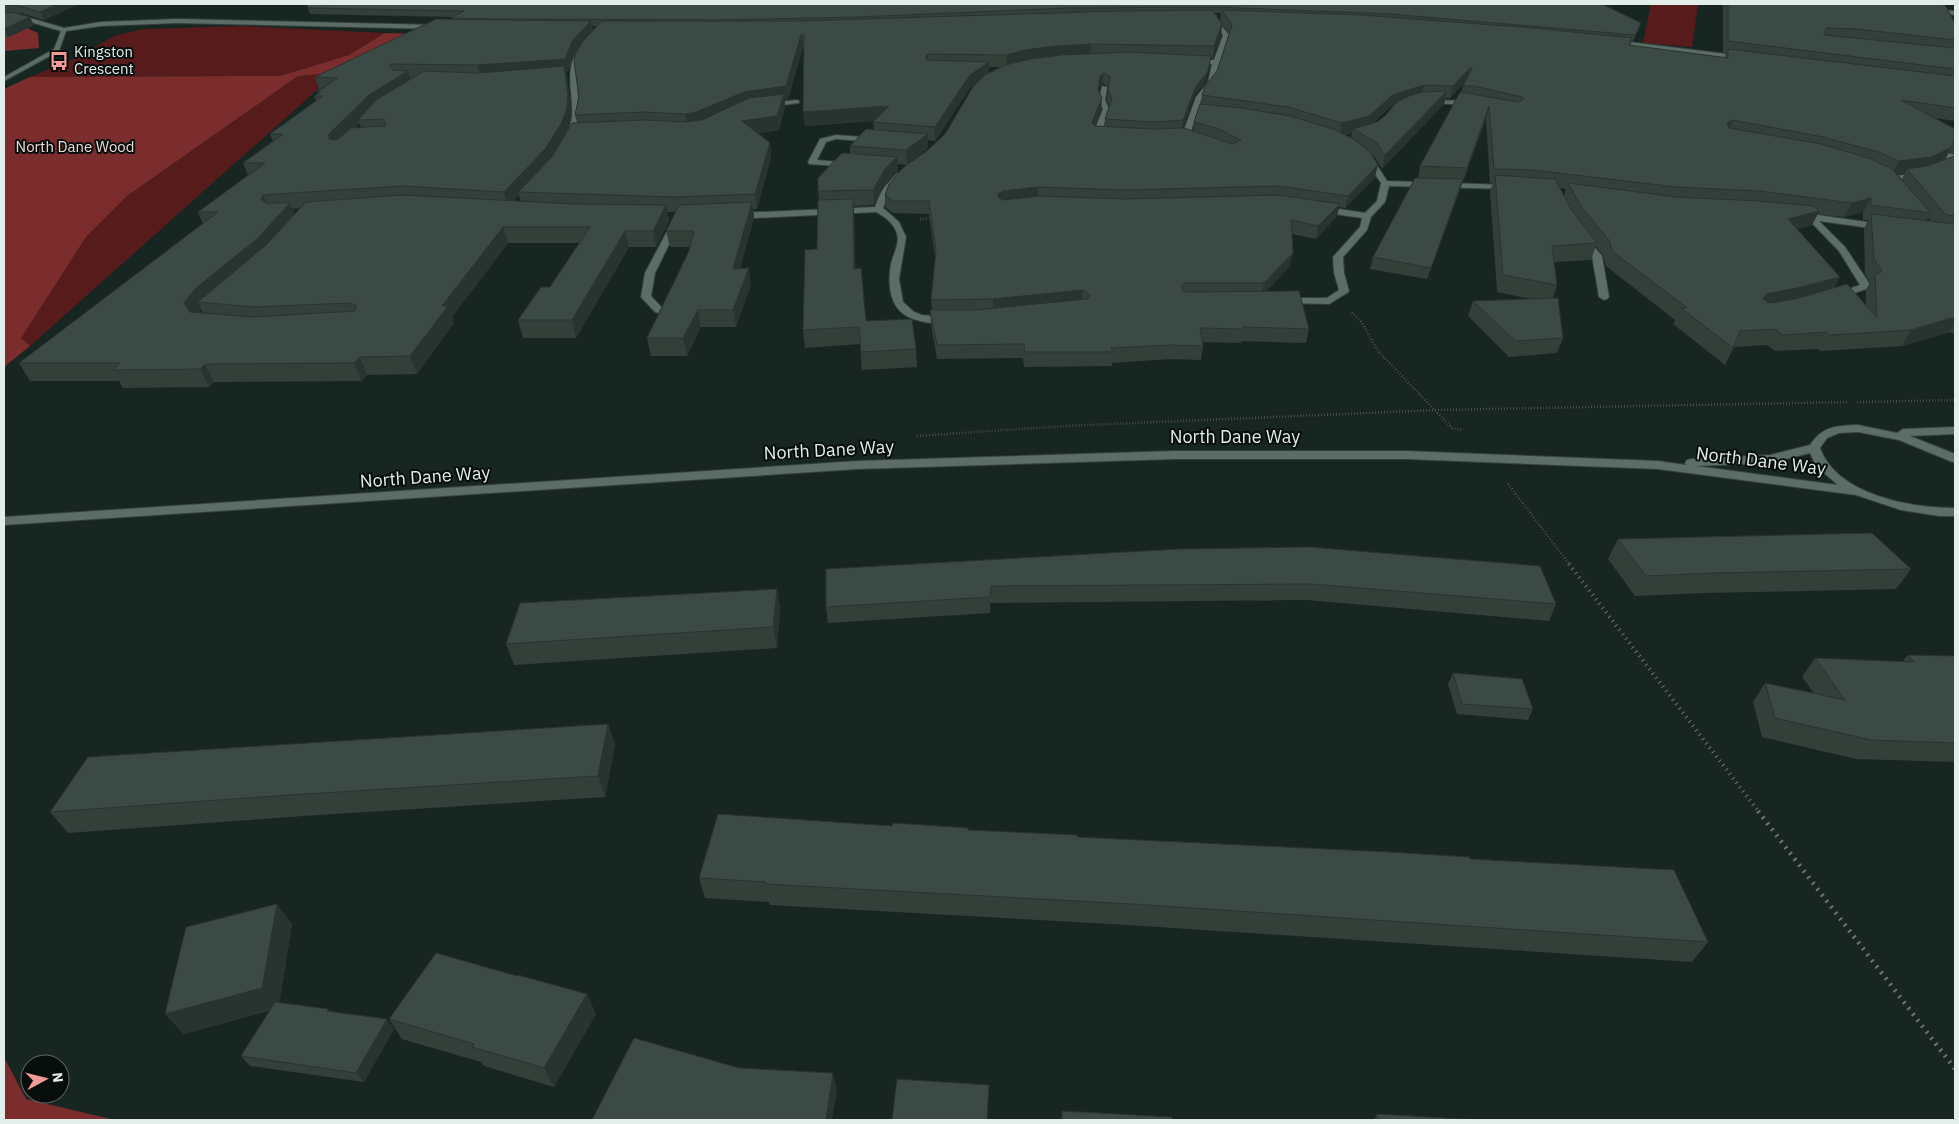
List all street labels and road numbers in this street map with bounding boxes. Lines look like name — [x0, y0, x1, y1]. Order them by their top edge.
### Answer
street label: North Dane Way — [1170, 425, 1300, 448]
street label: North Dane Way — [763, 435, 895, 464]
street label: North Dane Way — [1695, 441, 1827, 480]
street label: North Dane Way — [359, 460, 491, 493]

